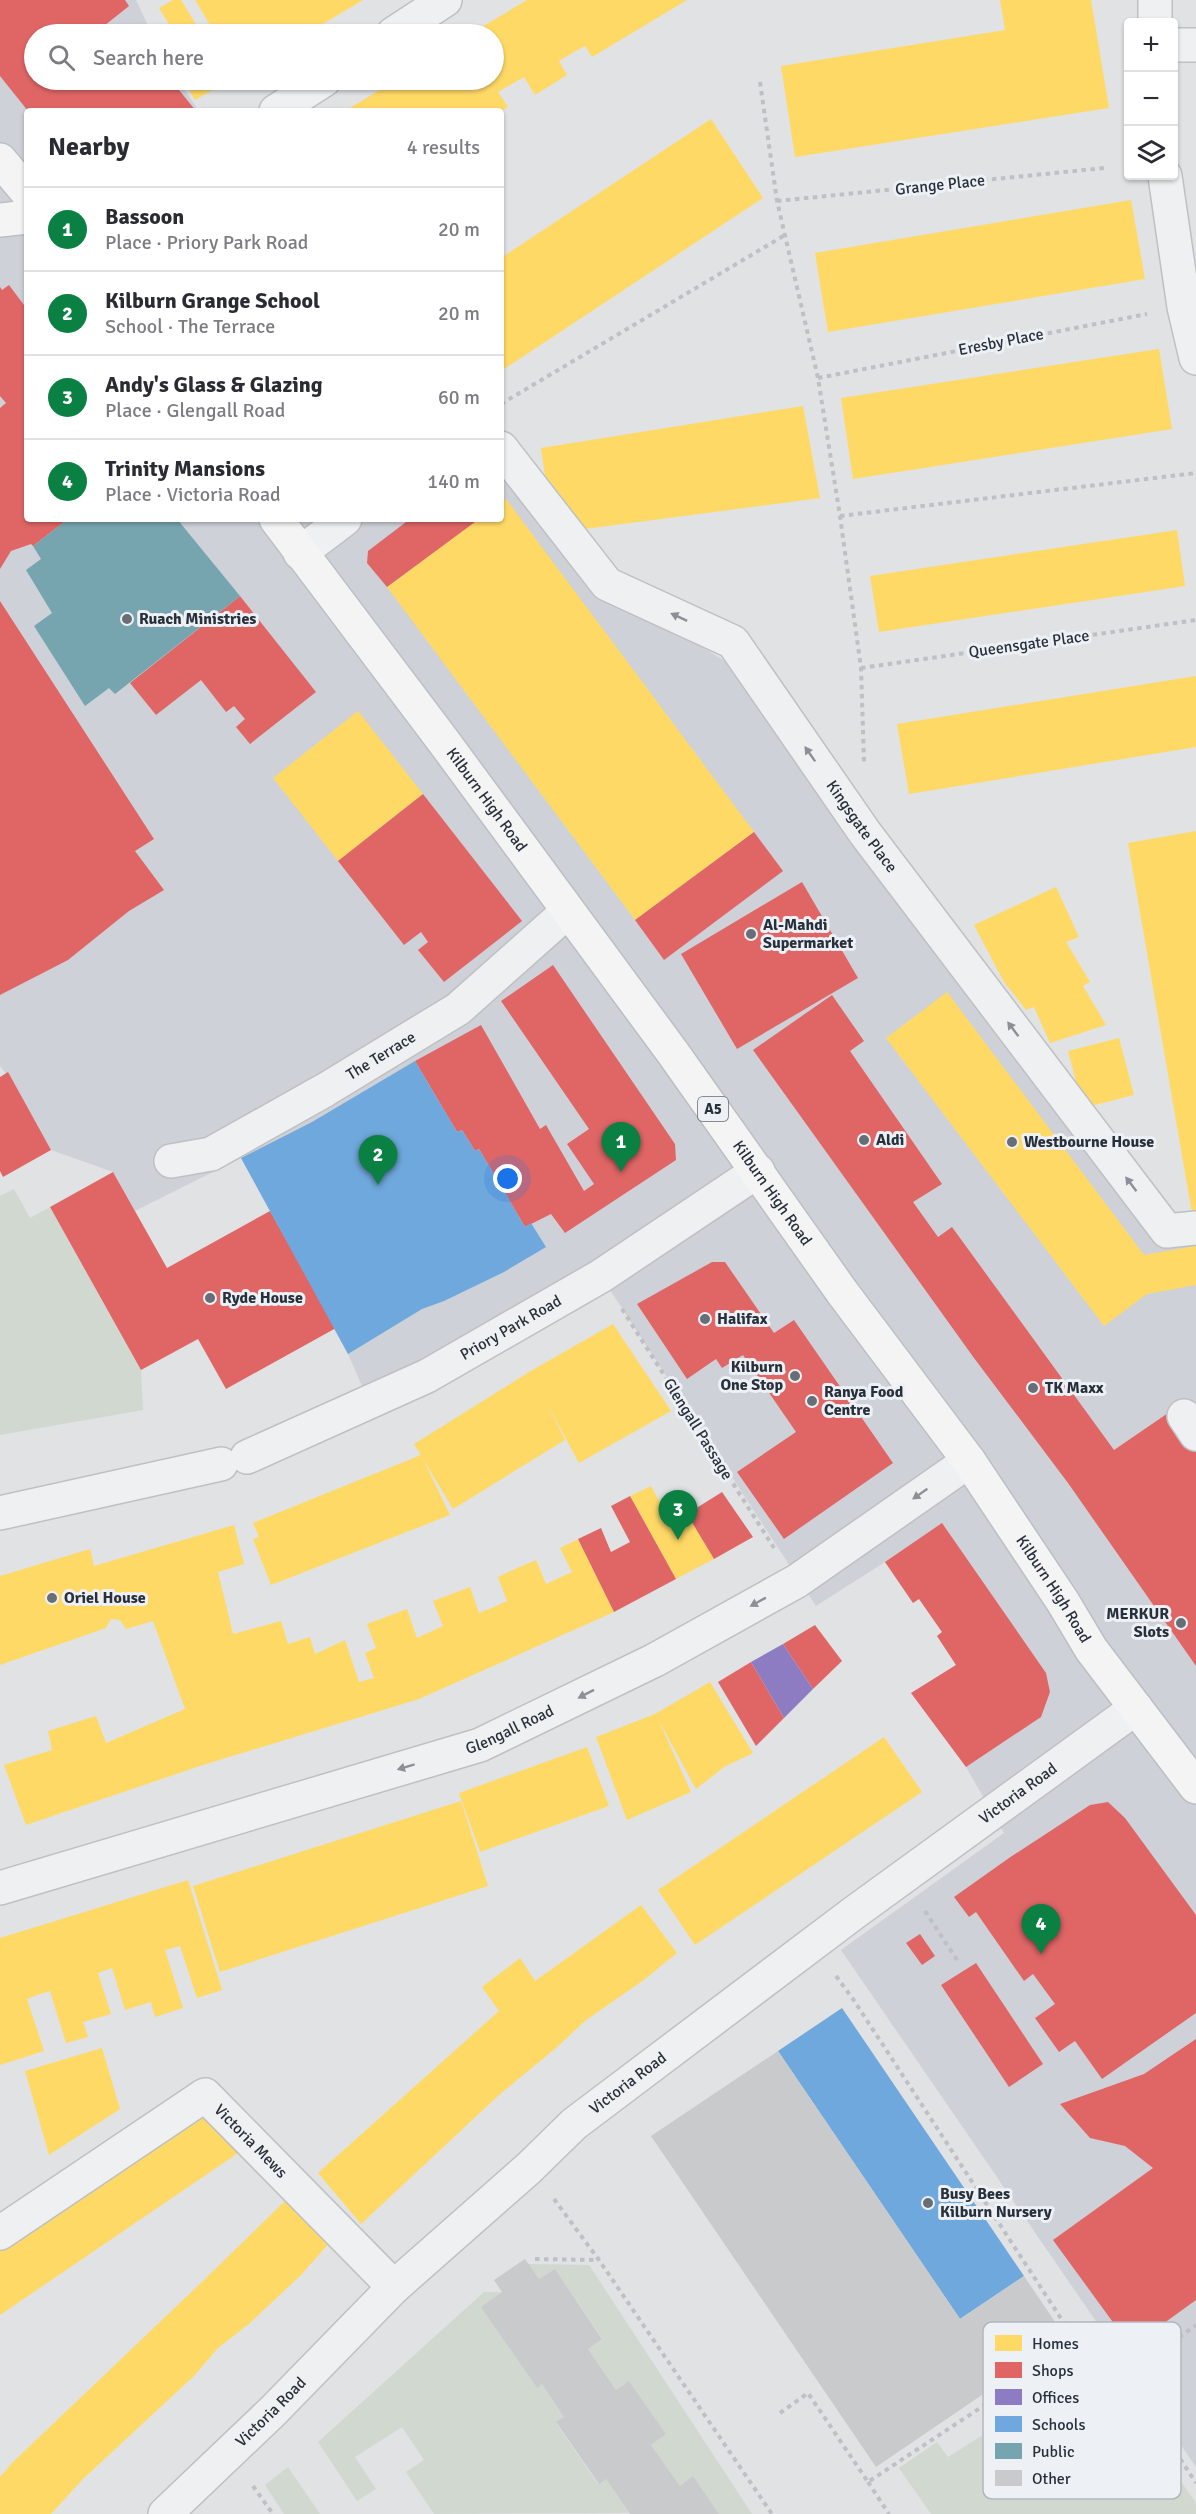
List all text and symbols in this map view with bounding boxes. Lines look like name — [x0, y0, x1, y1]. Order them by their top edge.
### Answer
map controls — [1124, 18, 1178, 180]
button: + — [1124, 18, 1178, 72]
search box — [24, 24, 504, 90]
icon: search — [45, 41, 78, 74]
text: Search here — [93, 44, 204, 71]
button: − — [1124, 72, 1178, 126]
button: layers — [1124, 126, 1178, 180]
text: Nearby — [48, 131, 129, 163]
text: 4 results — [407, 135, 480, 160]
street label: Grange Place — [894, 170, 986, 200]
text: Bassoon — [105, 203, 184, 230]
text: 1 — [62, 217, 73, 242]
text: 20 m — [438, 217, 480, 242]
text: Place · Priory Park Road — [105, 230, 308, 255]
text: Kilburn Grange School — [105, 287, 320, 314]
text: 2 — [62, 301, 73, 326]
text: 20 m — [438, 301, 480, 326]
text: School · The Terrace — [105, 314, 275, 339]
street label: Eresby Place — [957, 324, 1045, 360]
text: Andy's Glass & Glazing — [105, 371, 323, 398]
text: 3 — [62, 385, 73, 410]
text: 60 m — [438, 385, 480, 410]
text: Place · Glengall Road — [105, 398, 285, 423]
text: Trinity Mansions — [105, 455, 265, 482]
text: 4 — [62, 469, 73, 494]
text: 140 m — [427, 469, 480, 494]
text: Place · Victoria Road — [105, 482, 281, 507]
place label: Ruach Ministries — [139, 609, 256, 629]
marker: Ruach Ministries — [120, 612, 134, 626]
one-way arrow — [671, 613, 688, 622]
street label: Queensgate Place — [967, 626, 1091, 662]
street label: Kilburn High Road — [442, 744, 531, 856]
one-way arrow — [805, 746, 816, 762]
street label: Kingsgate Place — [822, 777, 901, 877]
place label: Al-Mahdi Supermarket — [763, 915, 853, 953]
marker: Al-Mahdi Supermarket — [744, 927, 758, 941]
one-way arrow — [1007, 1021, 1020, 1037]
street label: The Terrace — [343, 1027, 420, 1085]
road number: A5 — [698, 1097, 728, 1121]
pin: 1 — [602, 1122, 640, 1172]
place label: Aldi — [876, 1130, 904, 1150]
place label: Westbourne House — [1024, 1132, 1154, 1152]
marker: Aldi — [857, 1133, 871, 1147]
marker: Westbourne House — [1005, 1135, 1019, 1149]
pin: 2 — [358, 1136, 398, 1185]
street label: Kilburn High Road — [728, 1137, 816, 1250]
your location — [493, 1164, 522, 1193]
one-way arrow — [1126, 1177, 1138, 1192]
place label: Ryde House — [222, 1288, 303, 1308]
marker: Ryde House — [203, 1291, 217, 1305]
street label: Priory Park Road — [457, 1291, 565, 1365]
place label: Halifax — [717, 1309, 768, 1329]
marker: Halifax — [698, 1312, 712, 1326]
place label: Kilburn One Stop — [720, 1357, 783, 1395]
marker: Kilburn One Stop — [788, 1369, 802, 1383]
street label: Glengall Passage — [659, 1374, 737, 1484]
place label: TK Maxx — [1045, 1378, 1104, 1398]
marker: TK Maxx — [1026, 1381, 1040, 1395]
place label: Ranya Food Centre — [824, 1382, 904, 1420]
marker: Ranya Food Centre — [805, 1394, 819, 1408]
one-way arrow — [913, 1488, 929, 1500]
pin: 3 — [658, 1490, 698, 1540]
street label: Kilburn High Road — [1011, 1532, 1095, 1647]
place label: Oriel House — [64, 1588, 146, 1608]
marker: Oriel House — [45, 1591, 59, 1605]
one-way arrow — [750, 1597, 767, 1607]
place label: MERKUR Slots — [1106, 1604, 1169, 1642]
marker: MERKUR Slots — [1174, 1616, 1188, 1630]
one-way arrow — [578, 1690, 595, 1699]
street label: Glengall Road — [463, 1701, 557, 1759]
street label: Victoria Road — [975, 1759, 1061, 1828]
one-way arrow — [397, 1763, 415, 1772]
pin: 4 — [1022, 1904, 1060, 1954]
street label: Victoria Road — [585, 2048, 670, 2119]
street label: Victoria Mews — [210, 2100, 291, 2183]
place label: Busy Bees Kilburn Nursery — [940, 2184, 1052, 2222]
marker: Busy Bees Kilburn Nursery — [921, 2196, 935, 2210]
legend — [983, 2322, 1181, 2499]
text: Homes — [1032, 2334, 1079, 2354]
text: Shops — [1032, 2361, 1073, 2381]
street label: Victoria Road — [231, 2373, 310, 2451]
text: Offices — [1032, 2388, 1079, 2408]
text: Schools — [1032, 2415, 1085, 2435]
text: Public — [1032, 2442, 1075, 2462]
text: Other — [1032, 2469, 1071, 2489]

